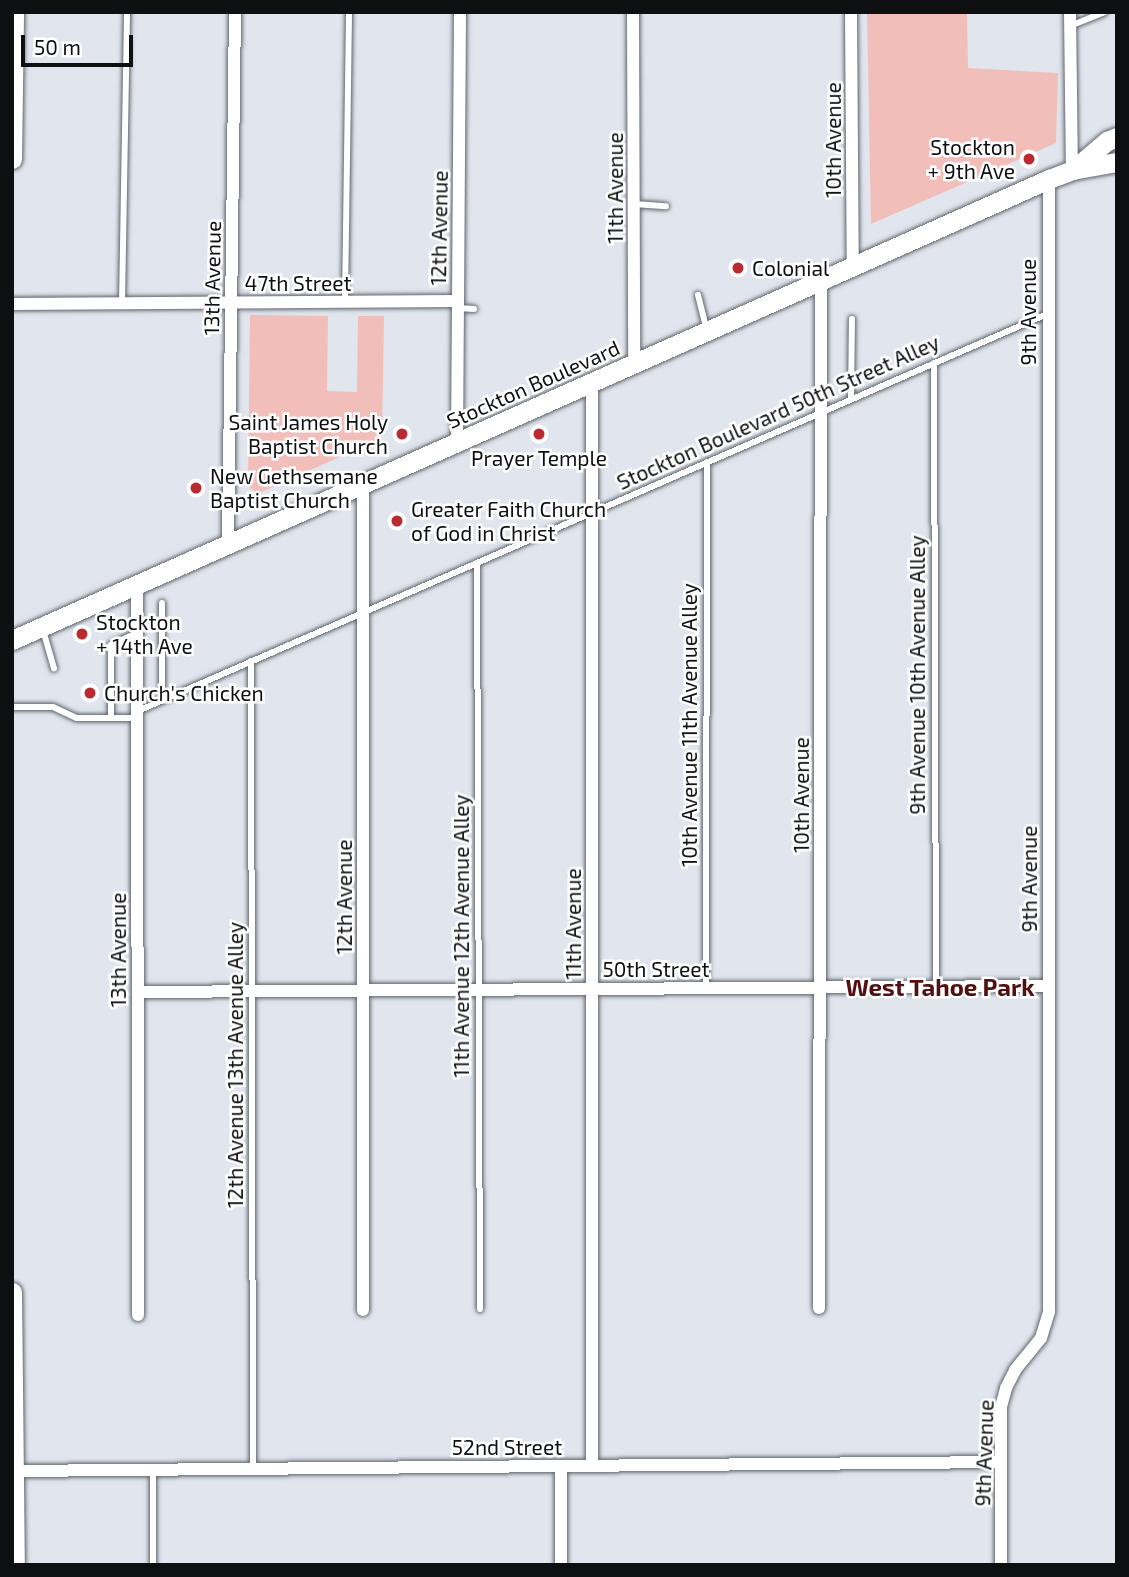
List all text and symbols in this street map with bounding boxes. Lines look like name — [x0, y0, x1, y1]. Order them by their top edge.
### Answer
scale bar — [24, 21, 136, 65]
text: 50 m — [34, 34, 81, 59]
street label: 10th Avenue — [820, 82, 846, 198]
street label: 11th Avenue — [602, 132, 628, 244]
place label: Stockton + 9th Ave — [927, 134, 1015, 184]
marker: Stockton + 9th Ave — [1021, 151, 1037, 167]
street label: 12th Avenue — [425, 170, 453, 286]
street label: 13th Avenue — [198, 220, 226, 336]
place label: Colonial — [752, 255, 829, 281]
street label: 9th Avenue — [1015, 258, 1041, 366]
marker: Colonial — [730, 260, 746, 276]
street label: 47th Street — [245, 270, 351, 296]
street label: Stockton Boulevard 50th Street Alley — [613, 329, 943, 495]
street label: Stockton Boulevard — [443, 335, 623, 433]
place label: Saint James Holy Baptist Church — [228, 409, 388, 459]
marker: Saint James Holy Baptist Church — [394, 426, 410, 442]
marker: Prayer Temple — [531, 426, 547, 442]
place label: Prayer Temple — [471, 445, 607, 471]
place label: New Gethsemane Baptist Church — [210, 463, 378, 513]
marker: New Gethsemane Baptist Church — [188, 480, 204, 496]
place label: Greater Faith Church of God in Christ — [411, 496, 607, 546]
marker: Greater Faith Church of God in Christ — [389, 513, 405, 529]
street label: 9th Avenue 10th Avenue Alley — [904, 535, 930, 815]
street label: 10th Avenue 11th Avenue Alley — [676, 582, 702, 868]
place label: Stockton + 14th Ave — [96, 609, 193, 659]
marker: Stockton + 14th Ave — [74, 626, 90, 642]
place label: Church's Chicken — [104, 680, 264, 706]
marker: Church's Chicken — [82, 685, 98, 701]
street label: 10th Avenue — [788, 737, 814, 853]
street label: 11th Avenue 12th Avenue Alley — [448, 794, 474, 1078]
street label: 9th Avenue — [1016, 825, 1042, 933]
street label: 12th Avenue — [331, 839, 357, 955]
street label: 11th Avenue — [560, 868, 586, 980]
street label: 13th Avenue — [105, 892, 131, 1008]
street label: 12th Avenue 13th Avenue Alley — [222, 921, 248, 1209]
street label: 50th Street — [602, 956, 710, 982]
district label: West Tahoe Park — [845, 973, 1035, 1001]
street label: 9th Avenue — [970, 1399, 998, 1507]
street label: 52nd Street — [452, 1434, 562, 1460]

